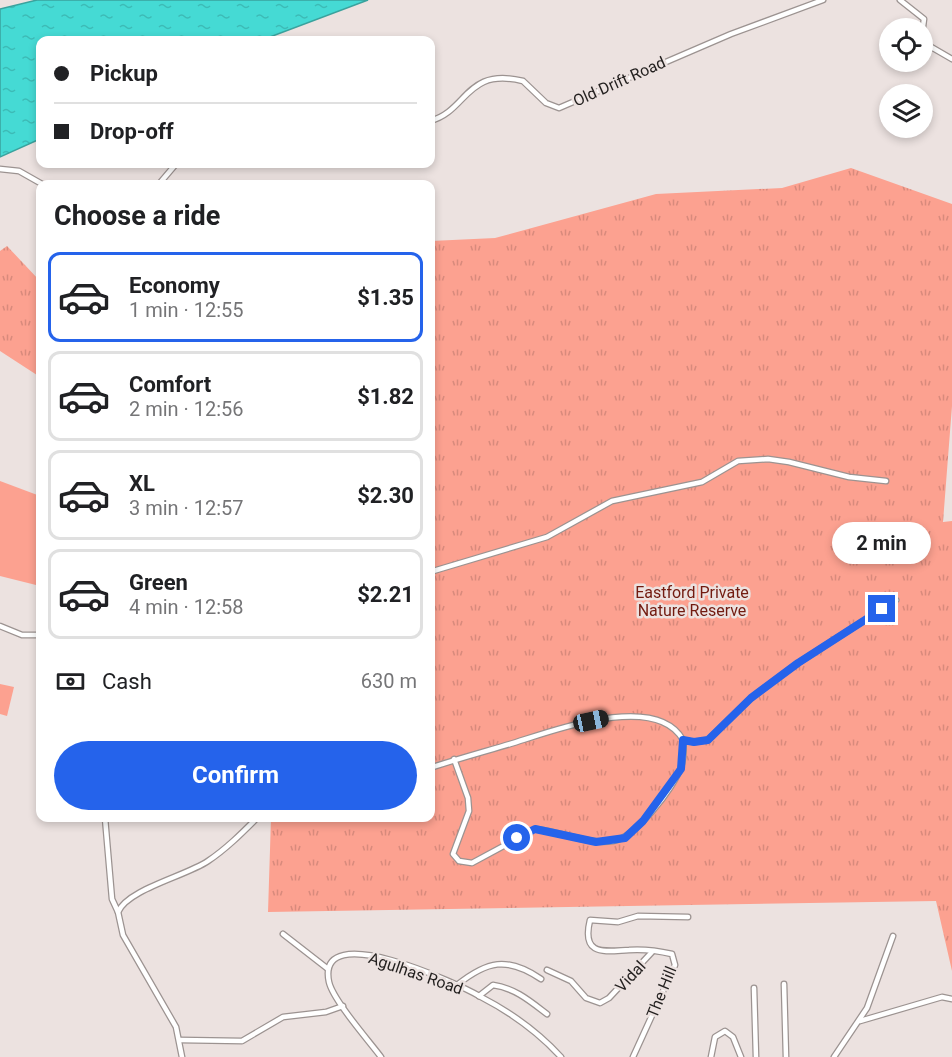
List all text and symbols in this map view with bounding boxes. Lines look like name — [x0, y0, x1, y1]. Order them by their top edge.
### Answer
map controls — [879, 18, 933, 138]
button: locate — [879, 18, 933, 72]
street label: Old Drift Road — [570, 53, 668, 110]
text: Pickup — [90, 61, 158, 86]
button: layers — [879, 84, 933, 138]
text: Drop-off — [90, 119, 174, 144]
text: Choose a ride — [54, 200, 220, 232]
icon: car — [57, 270, 111, 324]
text: Economy — [129, 273, 220, 298]
text: $1.35 — [357, 285, 414, 310]
text: 1 min · 12:55 — [129, 298, 244, 322]
icon: car — [57, 369, 111, 423]
text: Comfort — [129, 372, 211, 397]
text: $1.82 — [357, 384, 414, 409]
text: 2 min · 12:56 — [129, 397, 244, 421]
icon: car — [57, 468, 111, 522]
text: XL — [129, 471, 155, 496]
text: $2.30 — [357, 483, 414, 508]
text: 3 min · 12:57 — [129, 496, 244, 520]
callout: 2 min — [832, 522, 932, 564]
text: 2 min — [856, 531, 907, 555]
icon: car — [57, 567, 111, 621]
text: Green — [129, 570, 188, 595]
text: $2.21 — [357, 582, 414, 607]
park label: Eastford Private Nature Reserve — [635, 583, 749, 620]
text: 4 min · 12:58 — [129, 595, 244, 619]
route end — [868, 595, 895, 622]
icon: cash — [54, 665, 87, 698]
text: Cash — [102, 669, 152, 694]
text: 630 m — [361, 669, 417, 693]
car — [572, 708, 610, 734]
button: Confirm — [54, 741, 417, 810]
route start — [503, 824, 530, 851]
street label: Agulhas Road — [366, 948, 466, 999]
street label: Vidal — [611, 957, 649, 996]
street label: The Hill — [643, 964, 680, 1021]

